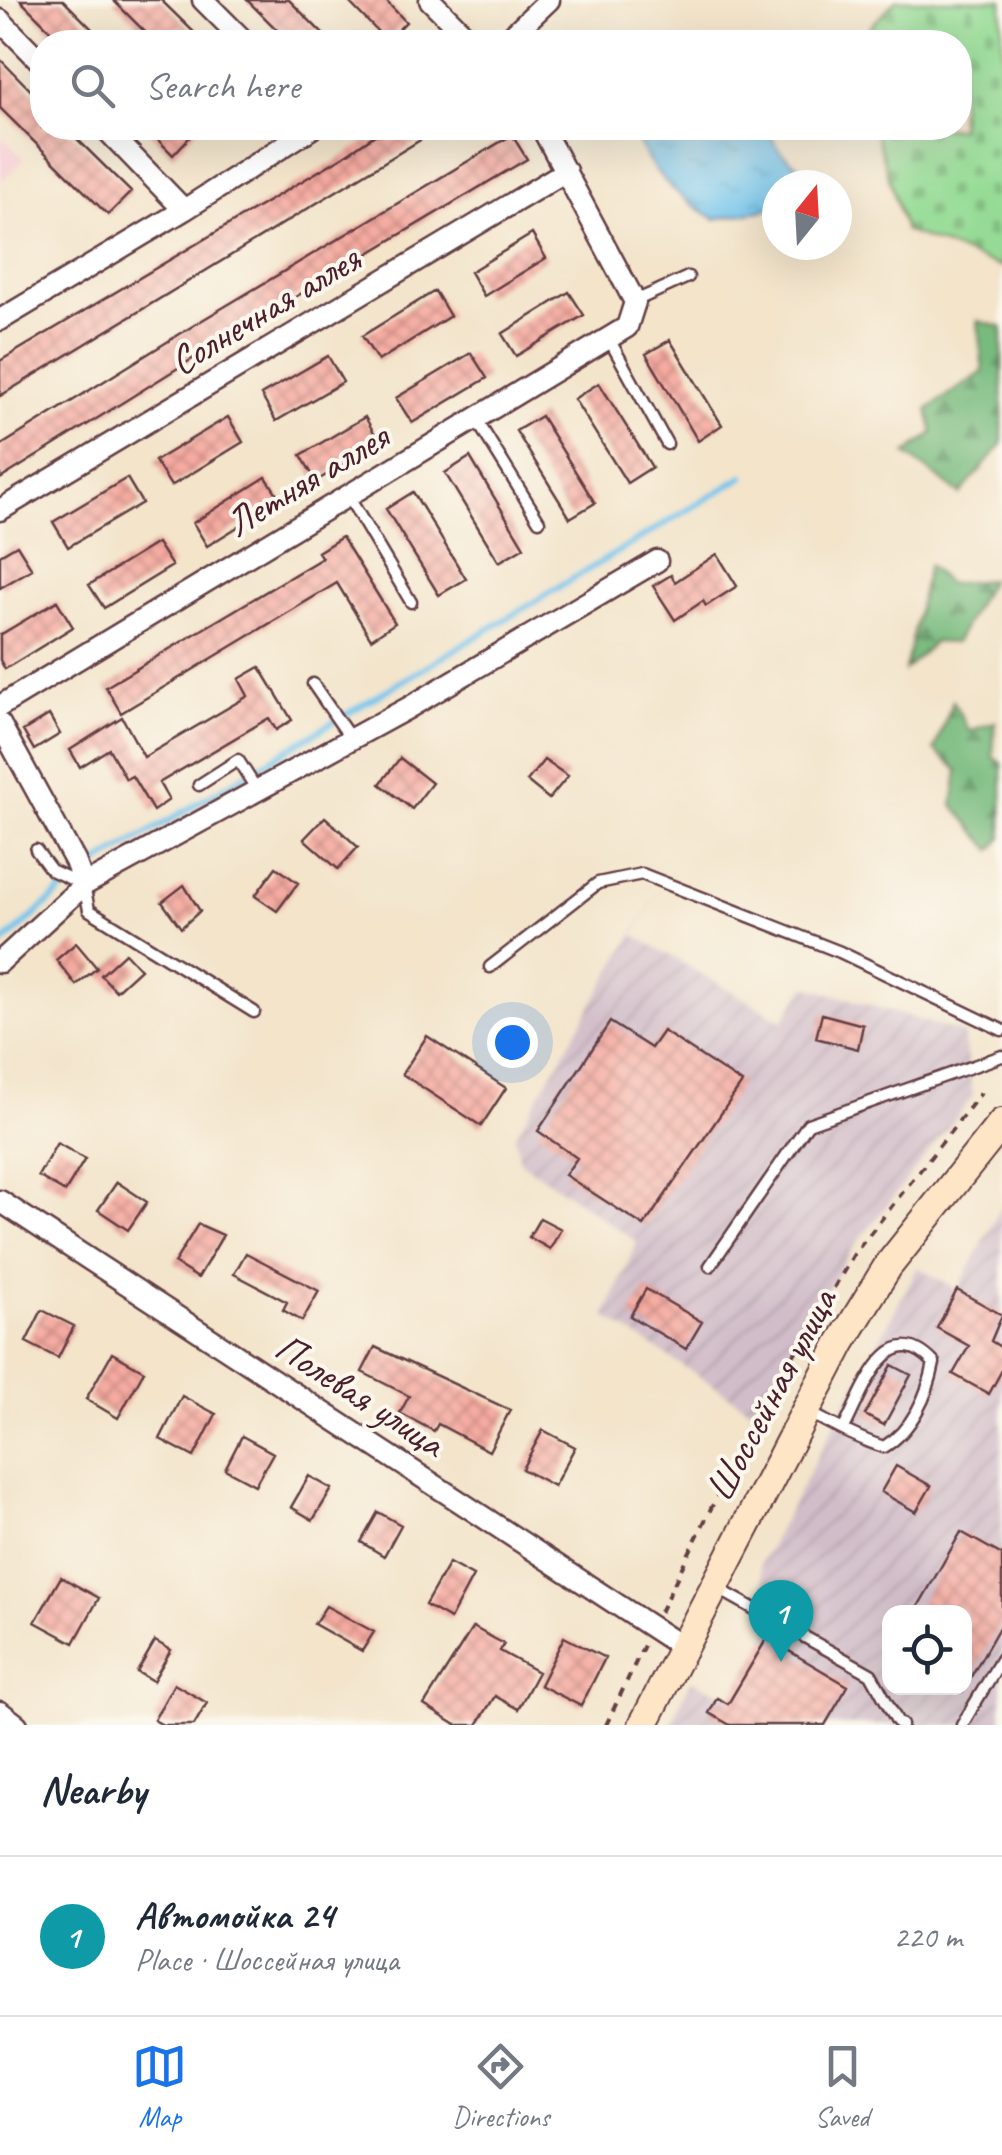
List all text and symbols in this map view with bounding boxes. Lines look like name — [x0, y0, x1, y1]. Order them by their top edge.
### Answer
search box — [30, 30, 972, 140]
icon: search — [65, 58, 120, 113]
text: Search here — [145, 62, 300, 109]
north arrow — [762, 170, 852, 260]
street label: Солнечная аллея — [161, 233, 371, 386]
street label: Летняя аллея — [217, 410, 400, 548]
your location — [487, 1017, 538, 1068]
street label: Шоссейная улица — [694, 1278, 849, 1510]
street label: Полевая улица — [266, 1322, 456, 1470]
pin: 1 — [748, 1580, 814, 1662]
map controls — [882, 1605, 972, 1695]
button: locate — [882, 1605, 972, 1695]
text: Nearby — [40, 1764, 146, 1817]
text: Автомойка 24 — [135, 1892, 334, 1939]
text: 1 — [65, 1916, 80, 1957]
text: 220 m — [893, 1916, 962, 1957]
text: Place · Шоссейная улица — [135, 1939, 399, 1980]
tab: Map — [132, 2039, 187, 2134]
tab: Directions — [452, 2039, 550, 2134]
tab: Saved — [815, 2039, 870, 2134]

